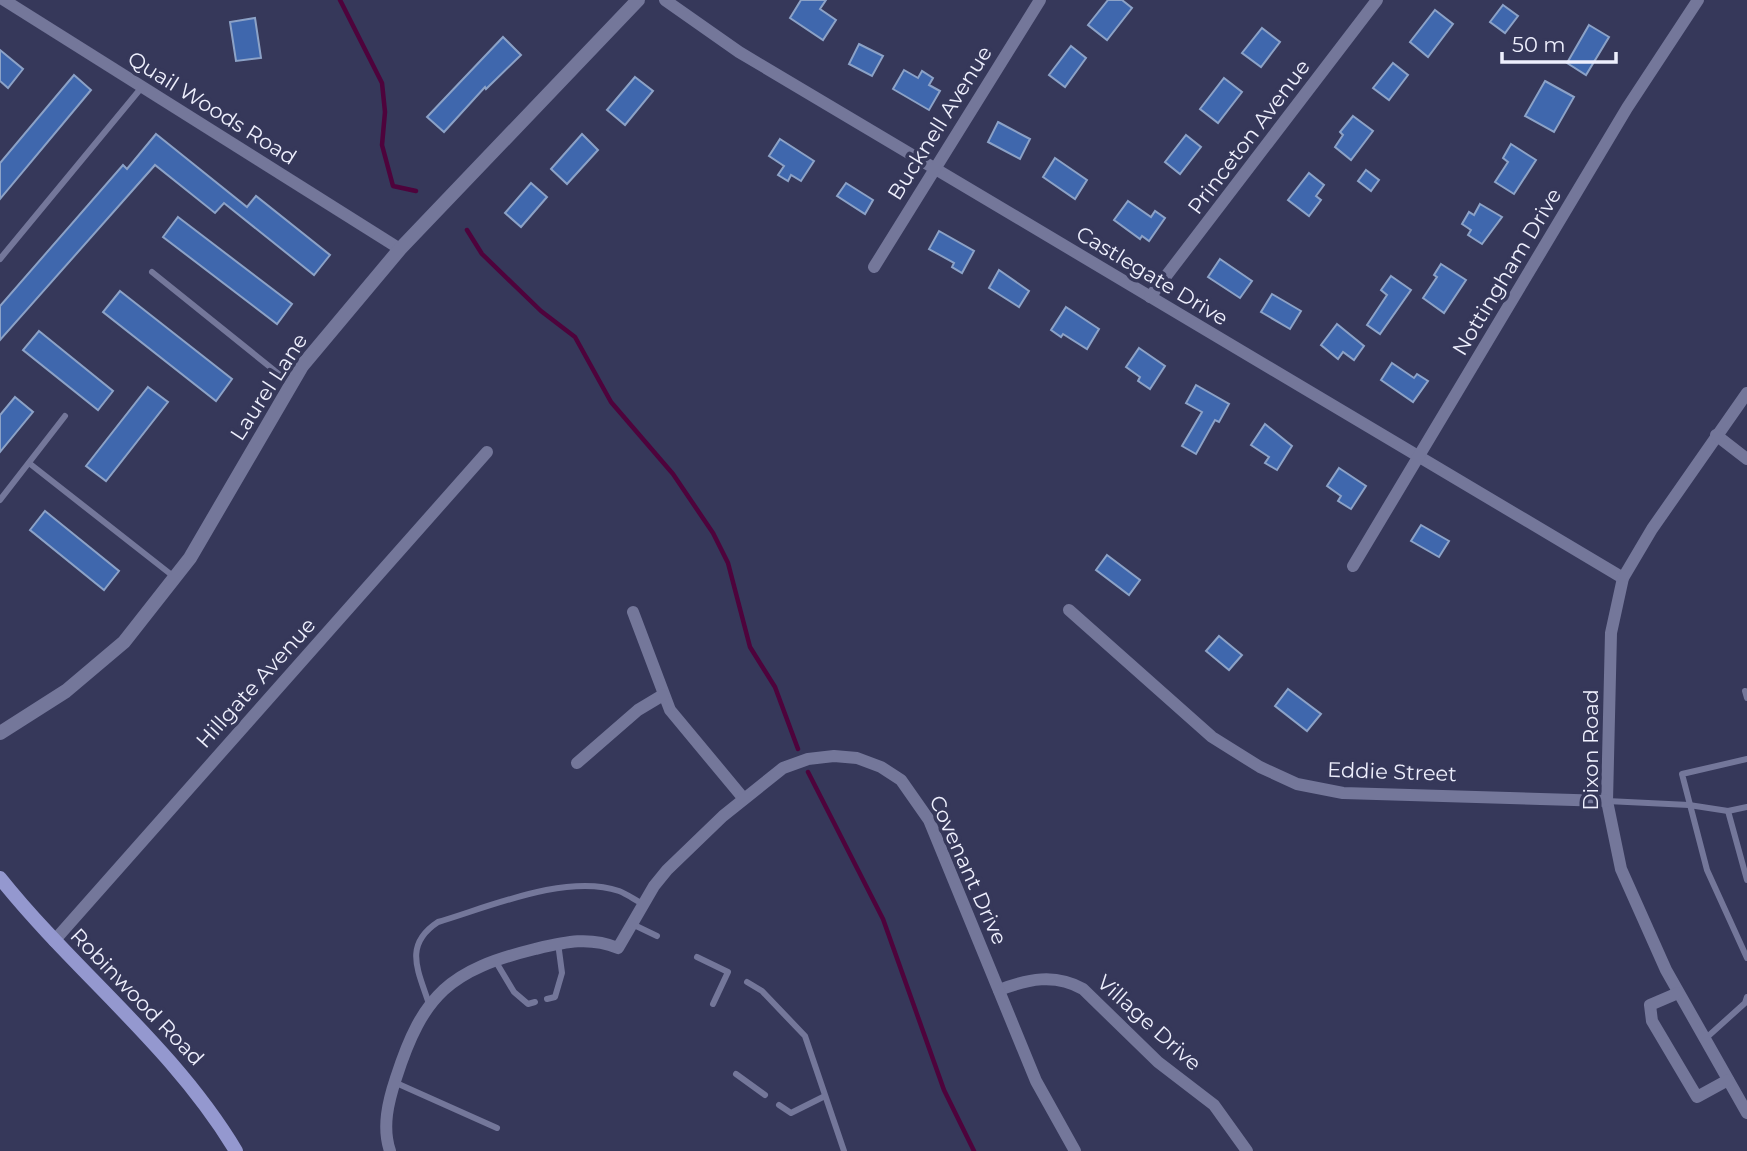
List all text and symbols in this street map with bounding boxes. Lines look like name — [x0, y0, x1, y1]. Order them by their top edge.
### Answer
scale bar — [1502, 21, 1616, 65]
text: 50 m — [1512, 32, 1566, 57]
street label: Bucknell Avenue — [882, 41, 997, 204]
street label: Quail Woods Road — [123, 45, 301, 170]
street label: Princeton Avenue — [1182, 54, 1315, 219]
street label: Nottingham Drive — [1447, 184, 1566, 360]
street label: Castlegate Drive — [1072, 220, 1233, 331]
street label: Laurel Lane — [225, 329, 312, 445]
street label: Hillgate Avenue — [191, 612, 321, 753]
street label: Dixon Road — [1578, 689, 1603, 811]
street label: Eddie Street — [1327, 757, 1457, 786]
street label: Covenant Drive — [924, 791, 1013, 948]
street label: Robinwood Road — [65, 923, 209, 1071]
street label: Village Drive — [1092, 969, 1206, 1076]

